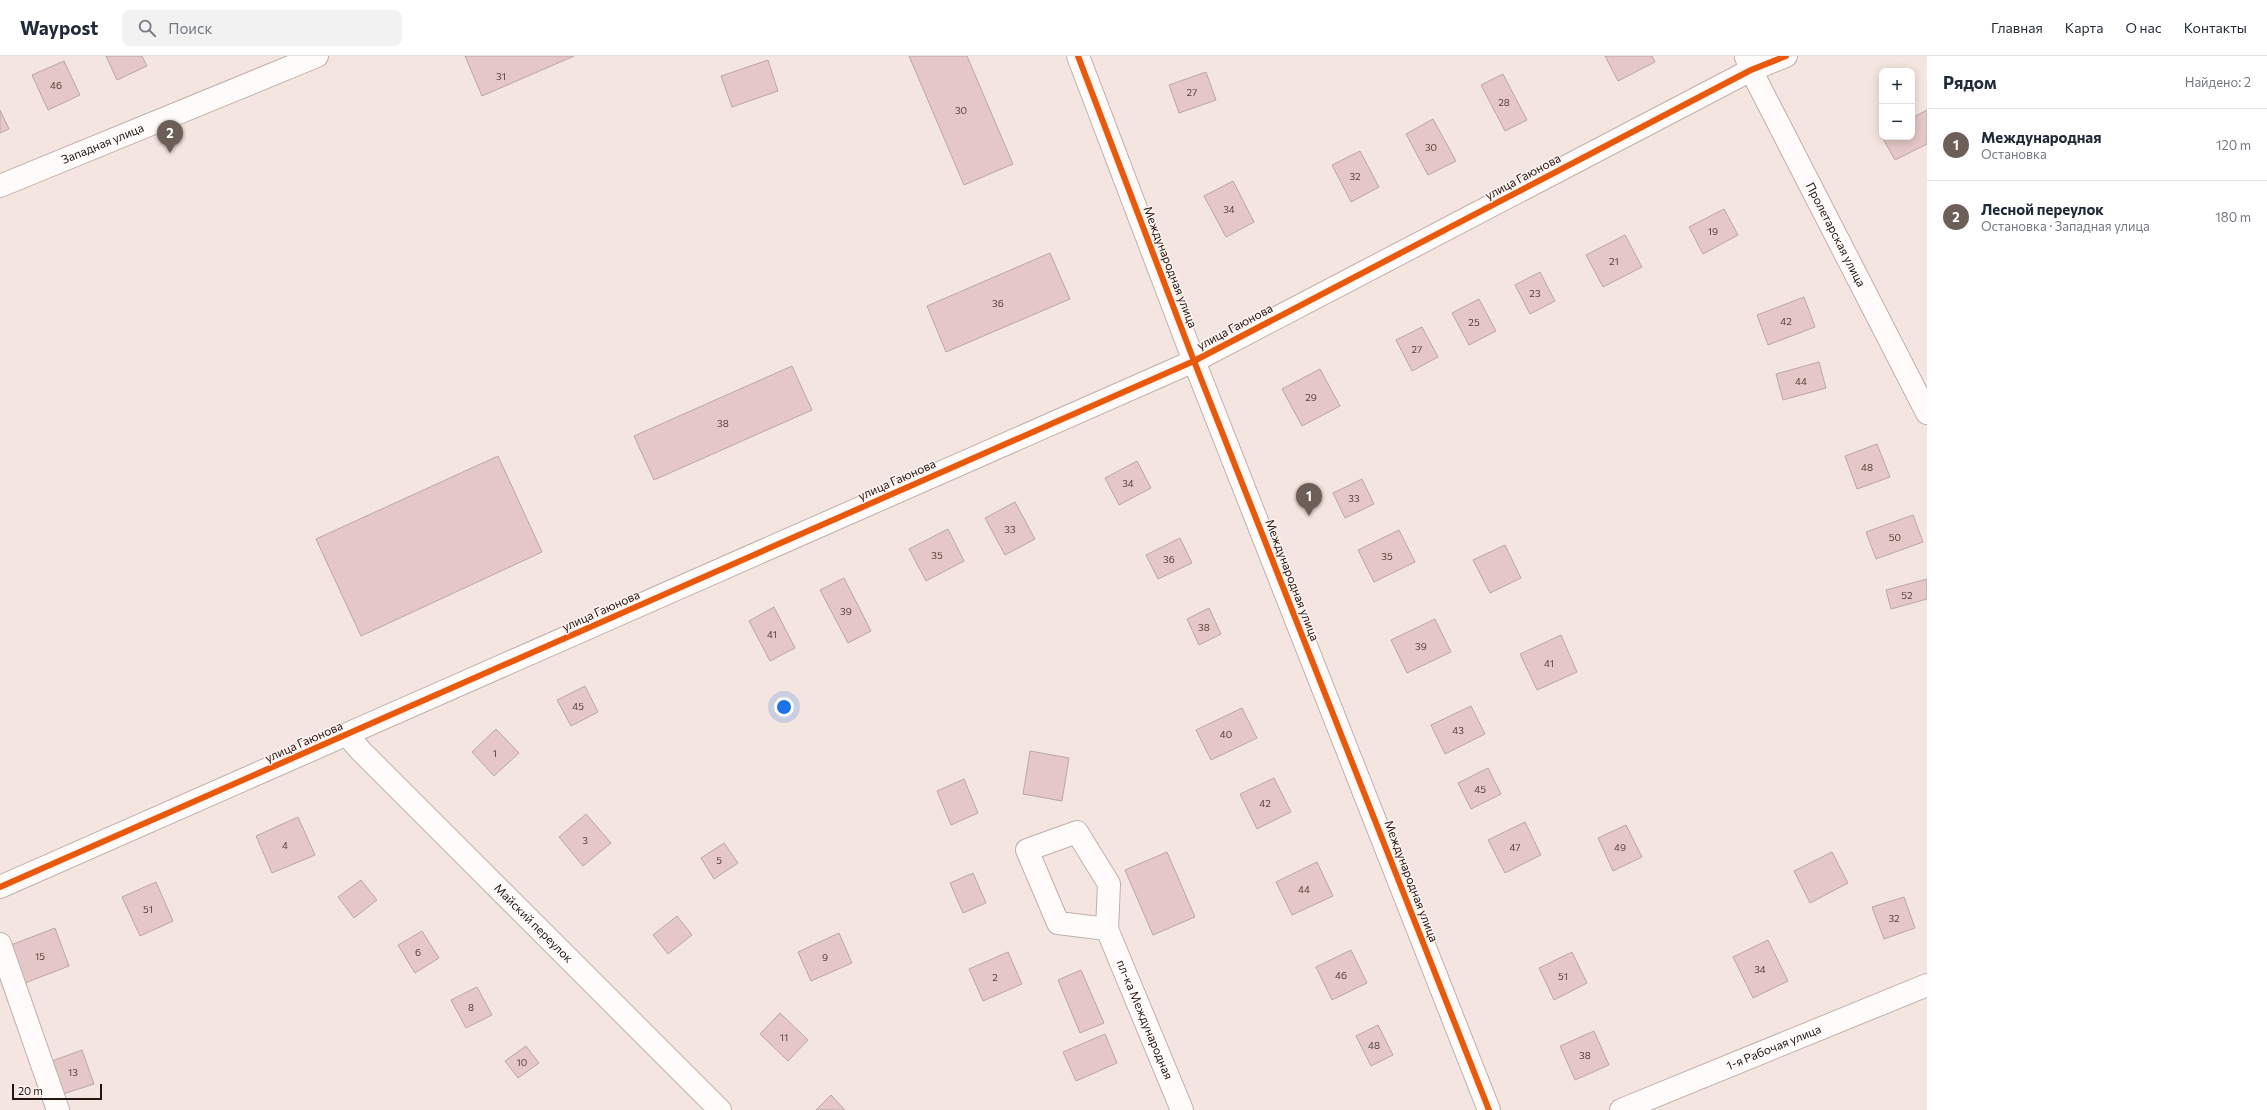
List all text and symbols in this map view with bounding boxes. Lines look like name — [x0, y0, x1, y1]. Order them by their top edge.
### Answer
search box — [122, 10, 402, 46]
text: Waypost — [20, 16, 98, 39]
icon: search — [136, 17, 158, 39]
text: Поиск — [168, 19, 212, 37]
text: Главная — [1991, 19, 2043, 36]
text: Карта — [2065, 19, 2103, 36]
text: О нас — [2125, 19, 2162, 36]
text: Контакты — [2184, 19, 2247, 36]
map controls — [1879, 68, 1915, 140]
button: + — [1879, 68, 1915, 104]
house number: 31 — [496, 70, 506, 82]
text: Рядом — [1943, 72, 1997, 93]
text: Найдено: 2 — [2185, 74, 2251, 90]
house number: 46 — [50, 79, 62, 91]
house number: 27 — [1187, 86, 1197, 98]
house number: 28 — [1498, 96, 1510, 108]
house number: 30 — [955, 104, 967, 116]
button: − — [1879, 104, 1915, 140]
street label: Западная улица — [59, 120, 146, 166]
pin: 2 — [157, 120, 183, 153]
text: Международная — [1981, 128, 2101, 146]
text: 1 — [1953, 137, 1959, 153]
text: 120 m — [2216, 137, 2251, 153]
house number: 30 — [1425, 141, 1437, 153]
text: Остановка — [1981, 146, 2047, 162]
street label: улица Гаюнова — [1482, 150, 1563, 202]
house number: 32 — [1349, 170, 1361, 182]
street label: Пролетарская улица — [1804, 180, 1869, 289]
text: Лесной переулок — [1981, 200, 2104, 218]
house number: 34 — [1223, 203, 1235, 215]
street label: Международная улица — [1141, 204, 1201, 329]
text: 2 — [1952, 209, 1960, 225]
text: 180 m — [2215, 209, 2251, 225]
text: Остановка · Западная улица — [1981, 218, 2150, 234]
house number: 19 — [1708, 225, 1718, 237]
house number: 21 — [1609, 255, 1619, 267]
house number: 23 — [1529, 287, 1541, 299]
house number: 36 — [992, 297, 1004, 309]
street label: улица Гаюнова — [1194, 300, 1275, 352]
house number: 42 — [1780, 315, 1792, 327]
house number: 25 — [1468, 316, 1480, 328]
house number: 27 — [1412, 343, 1422, 355]
house number: 44 — [1795, 375, 1807, 387]
house number: 29 — [1305, 391, 1317, 403]
house number: 38 — [717, 417, 729, 429]
street label: улица Гаюнова — [856, 456, 938, 502]
house number: 48 — [1861, 461, 1873, 473]
house number: 34 — [1122, 477, 1134, 489]
pin: 1 — [1296, 483, 1322, 516]
house number: 33 — [1348, 492, 1360, 504]
street label: Международная улица — [1263, 517, 1323, 642]
house number: 33 — [1004, 523, 1016, 535]
house number: 50 — [1889, 531, 1901, 543]
house number: 35 — [931, 549, 943, 561]
house number: 35 — [1381, 550, 1393, 562]
house number: 36 — [1163, 553, 1175, 565]
street label: улица Гаюнова — [560, 587, 642, 633]
house number: 52 — [1901, 589, 1913, 601]
house number: 39 — [840, 605, 852, 617]
house number: 38 — [1198, 621, 1210, 633]
house number: 41 — [767, 628, 777, 640]
house number: 39 — [1415, 640, 1427, 652]
house number: 41 — [1544, 657, 1554, 669]
your location — [774, 697, 794, 717]
house number: 45 — [572, 700, 584, 712]
street label: улица Гаюнова — [263, 718, 345, 764]
house number: 43 — [1452, 724, 1464, 736]
house number: 40 — [1220, 728, 1232, 740]
house number: 1 — [493, 747, 497, 759]
house number: 45 — [1474, 783, 1486, 795]
house number: 42 — [1259, 797, 1271, 809]
street label: Международная улица — [1382, 818, 1442, 943]
house number: 3 — [582, 834, 588, 846]
house number: 4 — [282, 839, 288, 851]
house number: 47 — [1509, 841, 1521, 853]
house number: 49 — [1614, 841, 1626, 853]
house number: 5 — [716, 854, 722, 866]
street label: Майский переулок — [492, 880, 577, 965]
house number: 44 — [1298, 883, 1310, 895]
house number: 51 — [143, 903, 153, 915]
house number: 32 — [1888, 912, 1900, 924]
house number: 6 — [415, 946, 421, 958]
house number: 15 — [35, 950, 45, 962]
house number: 9 — [822, 951, 828, 963]
street label: пл-ка Международная — [1115, 957, 1176, 1081]
house number: 34 — [1754, 963, 1766, 975]
house number: 46 — [1335, 969, 1347, 981]
house number: 51 — [1558, 970, 1568, 982]
house number: 2 — [992, 971, 998, 983]
house number: 8 — [468, 1001, 474, 1013]
street label: 1-я Рабочая улица — [1724, 1021, 1823, 1072]
house number: 11 — [780, 1031, 788, 1043]
house number: 48 — [1368, 1039, 1380, 1051]
house number: 38 — [1579, 1049, 1591, 1061]
house number: 10 — [517, 1056, 527, 1068]
house number: 13 — [68, 1066, 78, 1078]
scale bar — [12, 1082, 102, 1101]
text: 20 m — [18, 1084, 43, 1097]

